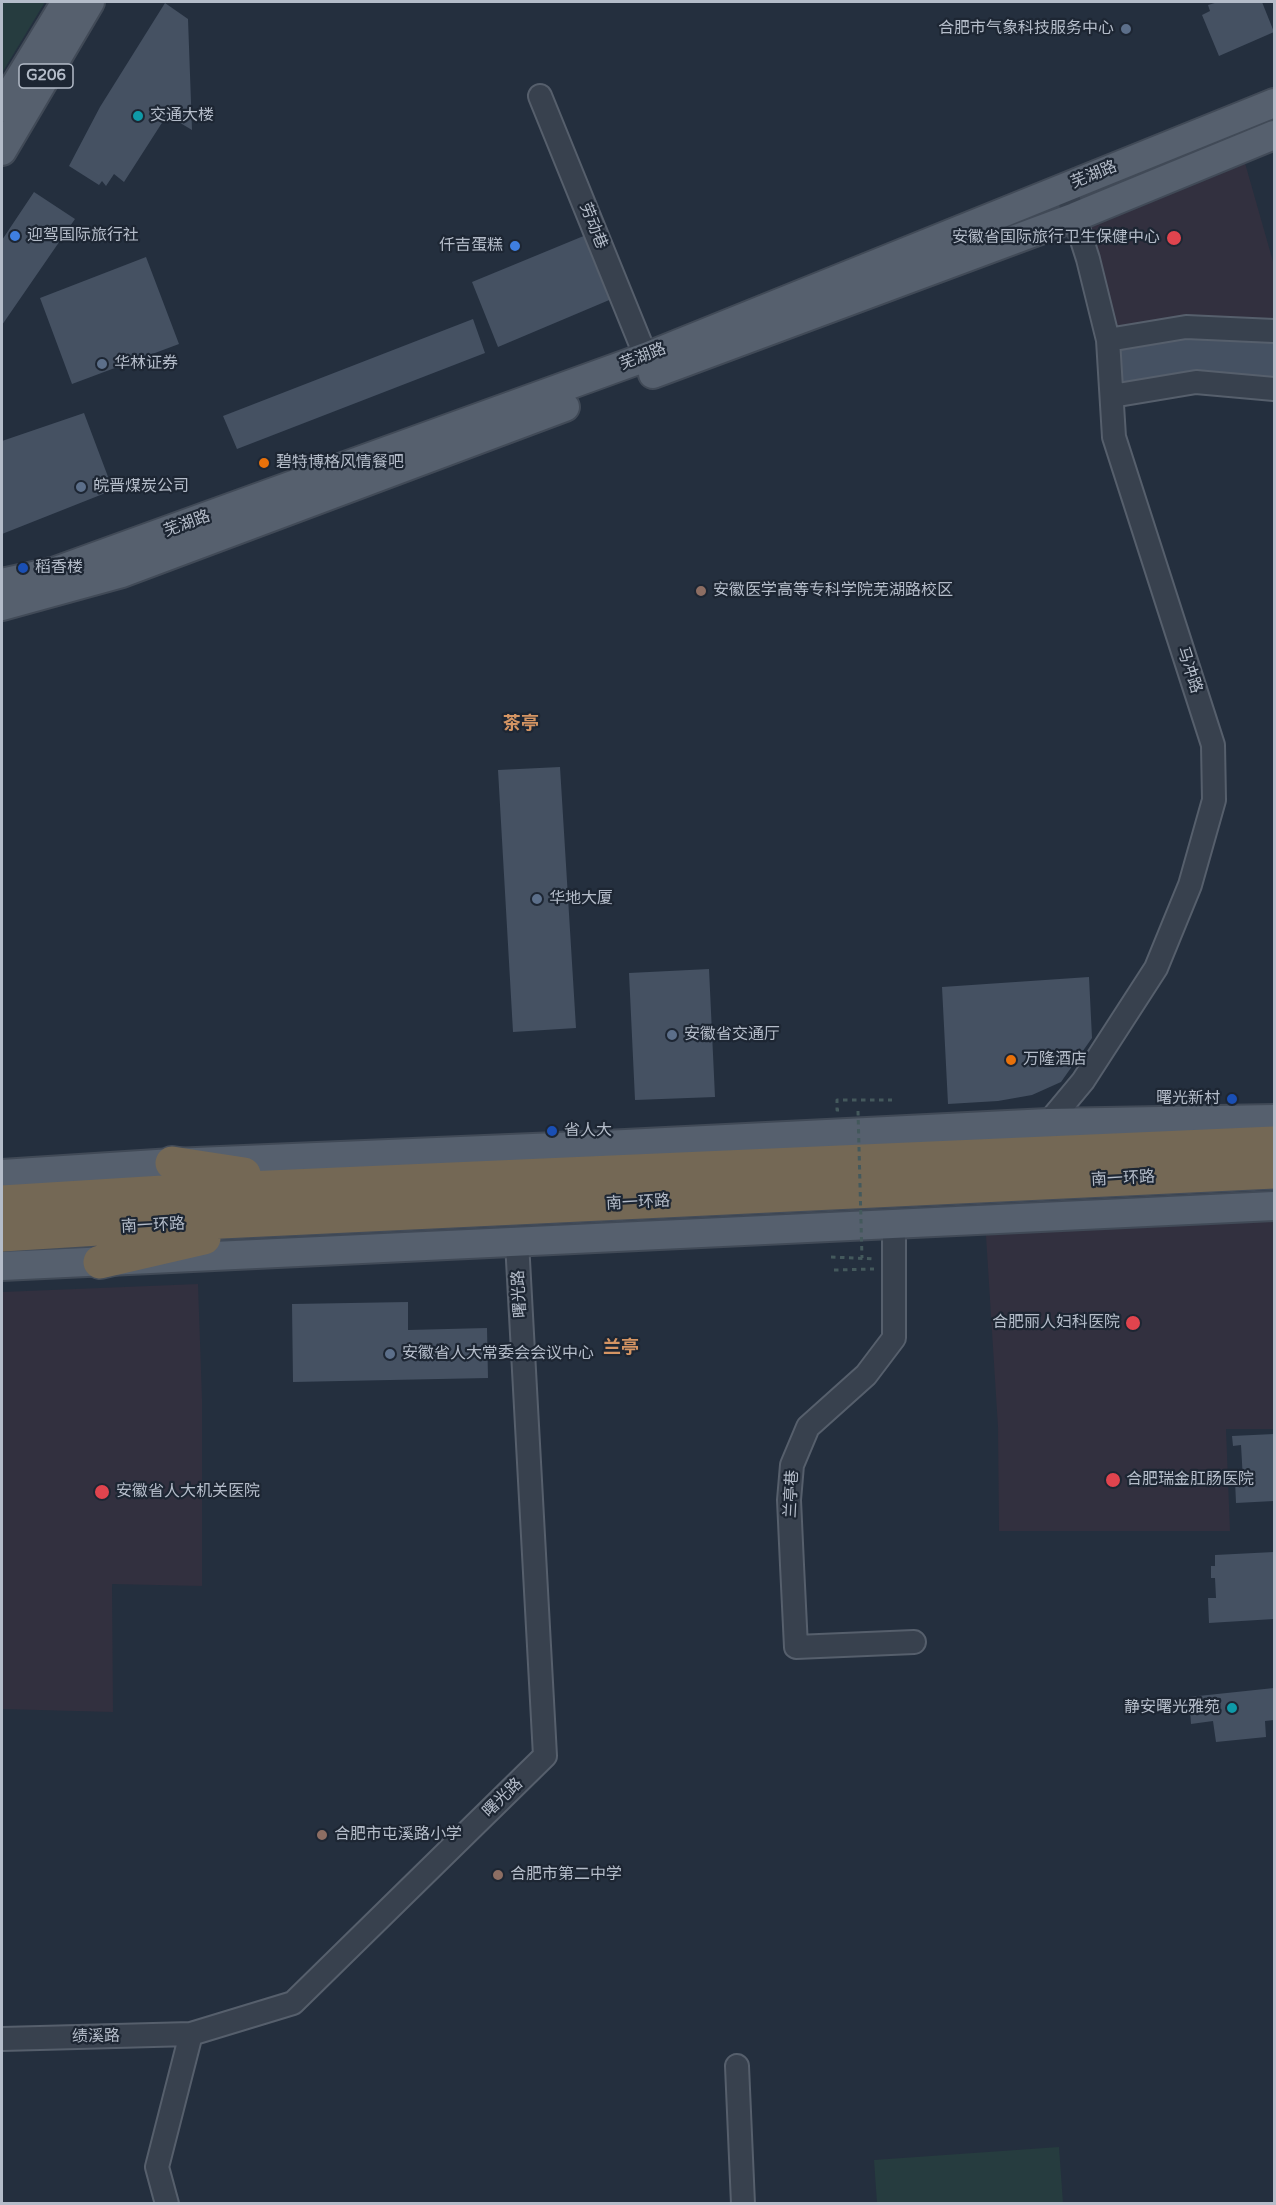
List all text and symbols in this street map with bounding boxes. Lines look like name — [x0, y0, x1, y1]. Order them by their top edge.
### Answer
place label: 合肥市气象科技服务中心 — [938, 19, 1114, 39]
marker: 合肥市气象科技服务中心 — [1119, 22, 1133, 36]
road number: G206 — [19, 64, 73, 88]
place label: 交通大楼 — [150, 106, 214, 126]
marker: 交通大楼 — [131, 109, 145, 123]
street label: 芜湖路 — [1068, 157, 1120, 193]
street label: 劳动巷 — [575, 200, 611, 252]
place label: 迎驾国际旅行社 — [27, 226, 139, 246]
place label: 安徽省国际旅行卫生保健中心 — [952, 228, 1160, 248]
marker: 迎驾国际旅行社 — [8, 229, 22, 243]
marker: 安徽省国际旅行卫生保健中心 — [1165, 229, 1183, 247]
place label: 仟吉蛋糕 — [439, 236, 503, 256]
marker: 仟吉蛋糕 — [508, 239, 522, 253]
street label: 芜湖路 — [617, 339, 669, 375]
place label: 华林证券 — [114, 354, 178, 374]
marker: 华林证券 — [95, 357, 109, 371]
place label: 碧特博格风情餐吧 — [276, 453, 404, 473]
marker: 碧特博格风情餐吧 — [257, 456, 271, 470]
place label: 皖晋煤炭公司 — [93, 477, 189, 497]
marker: 皖晋煤炭公司 — [74, 480, 88, 494]
street label: 芜湖路 — [161, 507, 213, 541]
place label: 稻香楼 — [35, 558, 83, 578]
marker: 稻香楼 — [16, 561, 30, 575]
place label: 安徽医学高等专科学院芜湖路校区 — [713, 581, 953, 601]
marker: 安徽医学高等专科学院芜湖路校区 — [694, 584, 708, 598]
street label: 马冲路 — [1172, 644, 1206, 696]
district label: 茶亭 — [503, 713, 539, 735]
place label: 华地大厦 — [549, 889, 613, 909]
marker: 华地大厦 — [530, 892, 544, 906]
place label: 安徽省交通厅 — [684, 1025, 780, 1045]
marker: 安徽省交通厅 — [665, 1028, 679, 1042]
place label: 万隆酒店 — [1023, 1050, 1087, 1070]
marker: 万隆酒店 — [1004, 1053, 1018, 1067]
place label: 曙光新村 — [1156, 1089, 1220, 1109]
marker: 曙光新村 — [1225, 1092, 1239, 1106]
place label: 省人大 — [564, 1121, 612, 1141]
marker: 省人大 — [545, 1124, 559, 1138]
street label: 南一环路 — [1091, 1168, 1155, 1190]
street label: 南一环路 — [606, 1192, 670, 1214]
street label: 南一环路 — [121, 1215, 185, 1237]
street label: 曙光路 — [509, 1270, 531, 1318]
place label: 合肥丽人妇科医院 — [992, 1313, 1120, 1333]
marker: 合肥丽人妇科医院 — [1124, 1314, 1142, 1332]
district label: 兰亭 — [603, 1337, 639, 1359]
place label: 安徽省人大常委会会议中心 — [402, 1344, 594, 1364]
marker: 安徽省人大常委会会议中心 — [383, 1347, 397, 1361]
street label: 兰亭巷 — [781, 1470, 803, 1518]
place label: 合肥瑞金肛肠医院 — [1126, 1470, 1254, 1490]
marker: 合肥瑞金肛肠医院 — [1104, 1471, 1122, 1489]
place label: 安徽省人大机关医院 — [116, 1482, 260, 1502]
marker: 安徽省人大机关医院 — [93, 1483, 111, 1501]
place label: 静安曙光雅苑 — [1124, 1698, 1220, 1718]
marker: 静安曙光雅苑 — [1225, 1701, 1239, 1715]
street label: 曙光路 — [479, 1774, 527, 1822]
place label: 合肥市屯溪路小学 — [334, 1825, 462, 1845]
marker: 合肥市屯溪路小学 — [315, 1828, 329, 1842]
place label: 合肥市第二中学 — [510, 1865, 622, 1885]
marker: 合肥市第二中学 — [491, 1868, 505, 1882]
street label: 绩溪路 — [72, 2027, 120, 2047]

